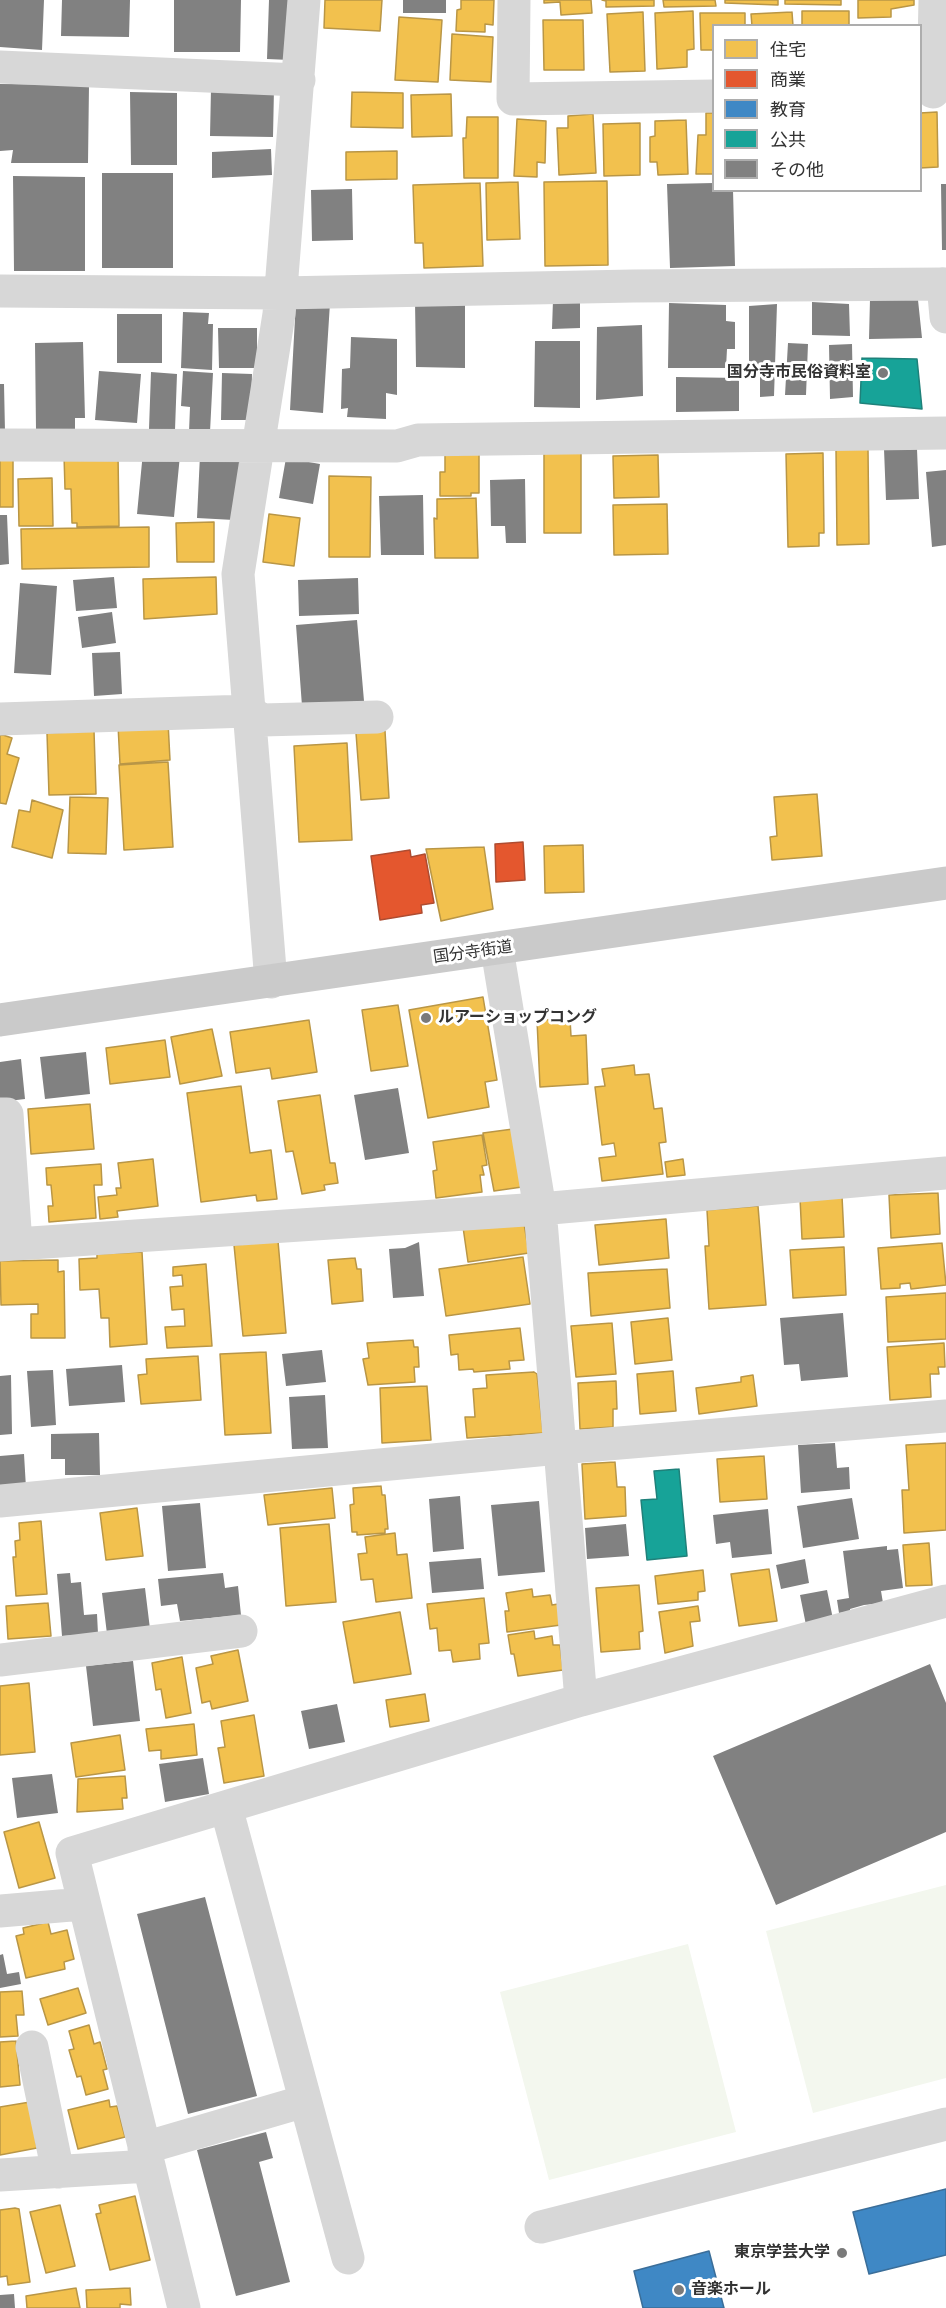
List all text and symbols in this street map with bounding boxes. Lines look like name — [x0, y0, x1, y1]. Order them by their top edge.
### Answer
legend — [712, 24, 922, 192]
text: 住宅 — [770, 37, 806, 63]
text: 商業 — [770, 67, 806, 93]
text: 教育 — [770, 97, 806, 123]
text: 公共 — [770, 127, 806, 153]
text: その他 — [770, 157, 824, 183]
place label: 国分寺市民俗資料室 — [727, 363, 871, 383]
marker: 国分寺市民俗資料室 — [876, 366, 890, 380]
street label: 国分寺街道 — [432, 938, 514, 968]
place label: ルアーショップコング — [438, 1008, 597, 1028]
marker: ルアーショップコング — [419, 1011, 433, 1025]
place label: 東京学芸大学 — [734, 2243, 830, 2263]
marker: 東京学芸大学 — [835, 2246, 849, 2260]
place label: 音楽ホール — [691, 2280, 771, 2300]
marker: 音楽ホール — [672, 2283, 686, 2297]

